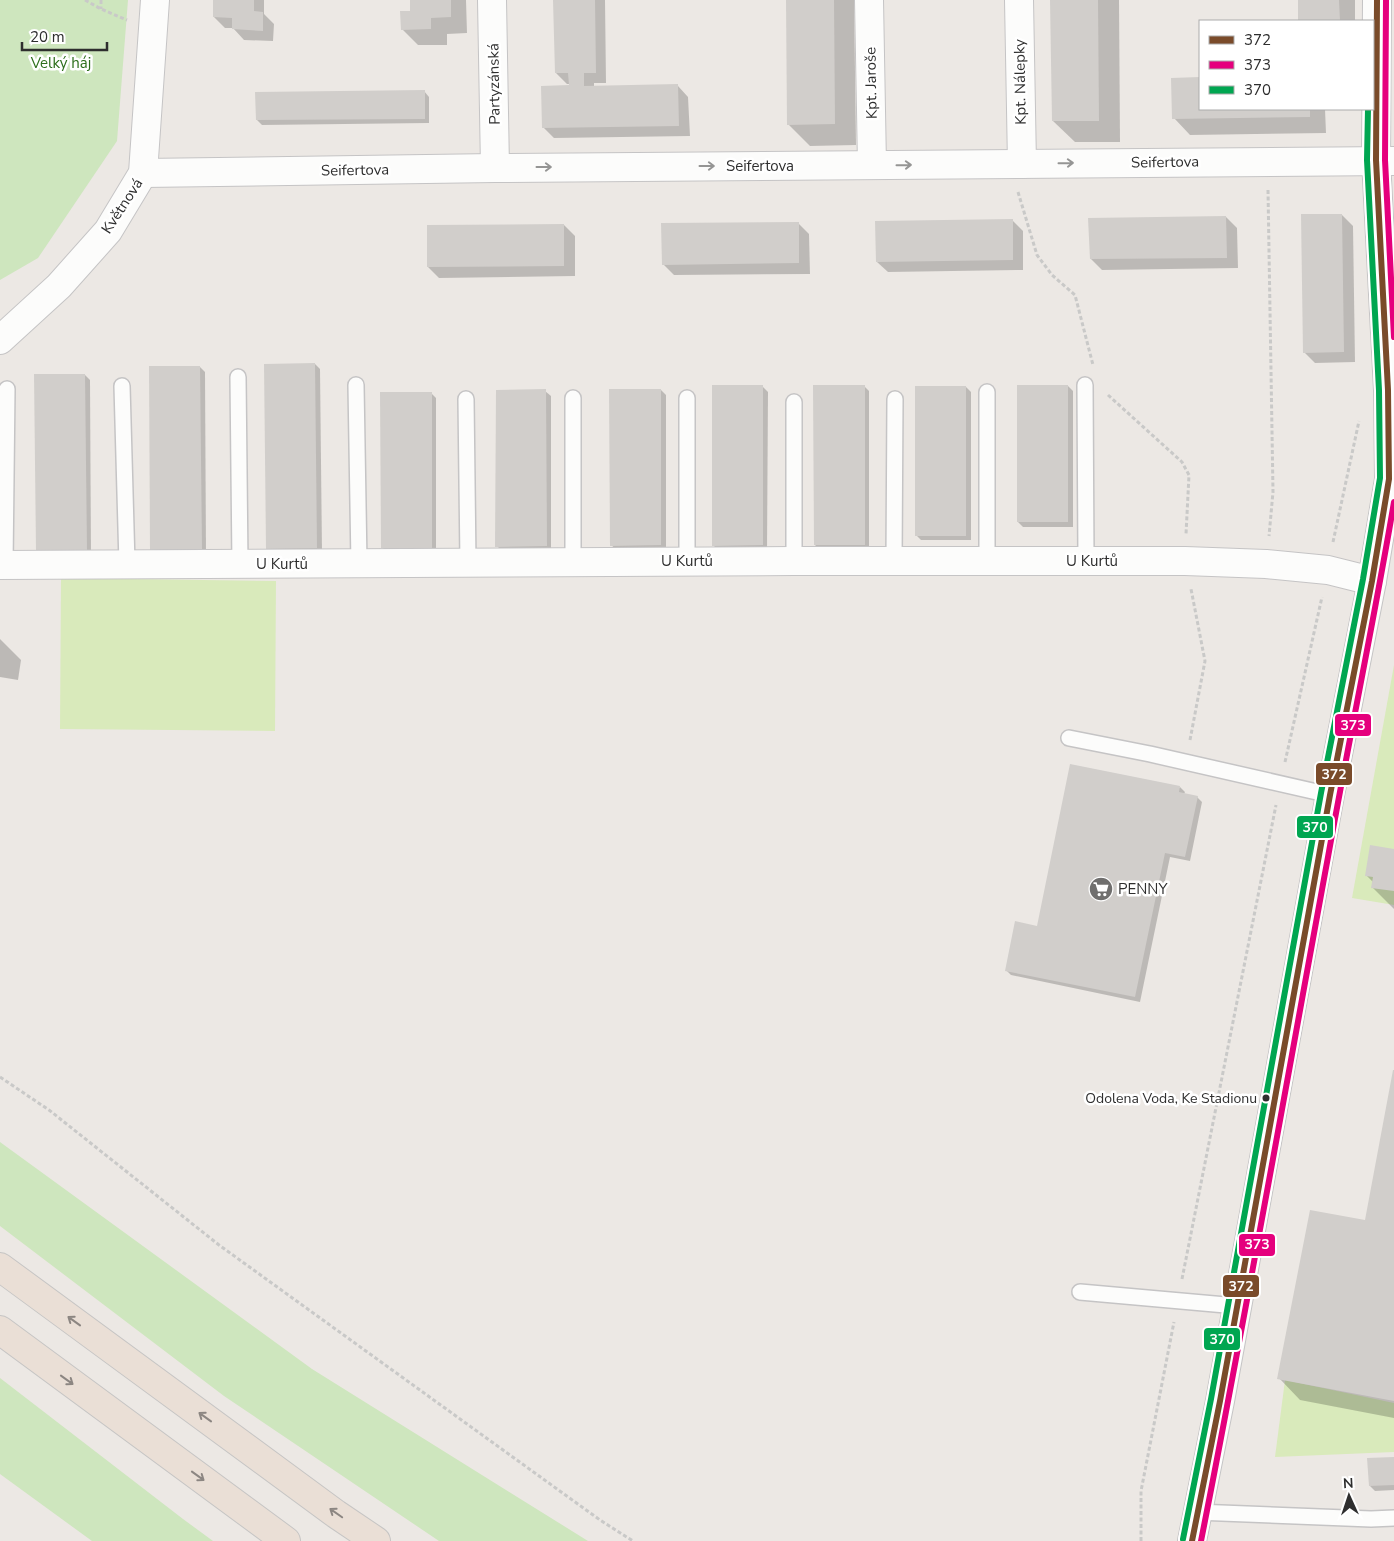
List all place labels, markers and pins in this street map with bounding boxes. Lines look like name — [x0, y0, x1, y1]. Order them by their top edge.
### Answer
supermarket icon: PENNY — [1088, 876, 1114, 902]
place label: PENNY — [1118, 879, 1168, 899]
place label: Odolena Voda, Ke Stadionu — [1085, 1089, 1257, 1108]
marker: Odolena Voda, Ke Stadionu — [1261, 1093, 1271, 1103]

